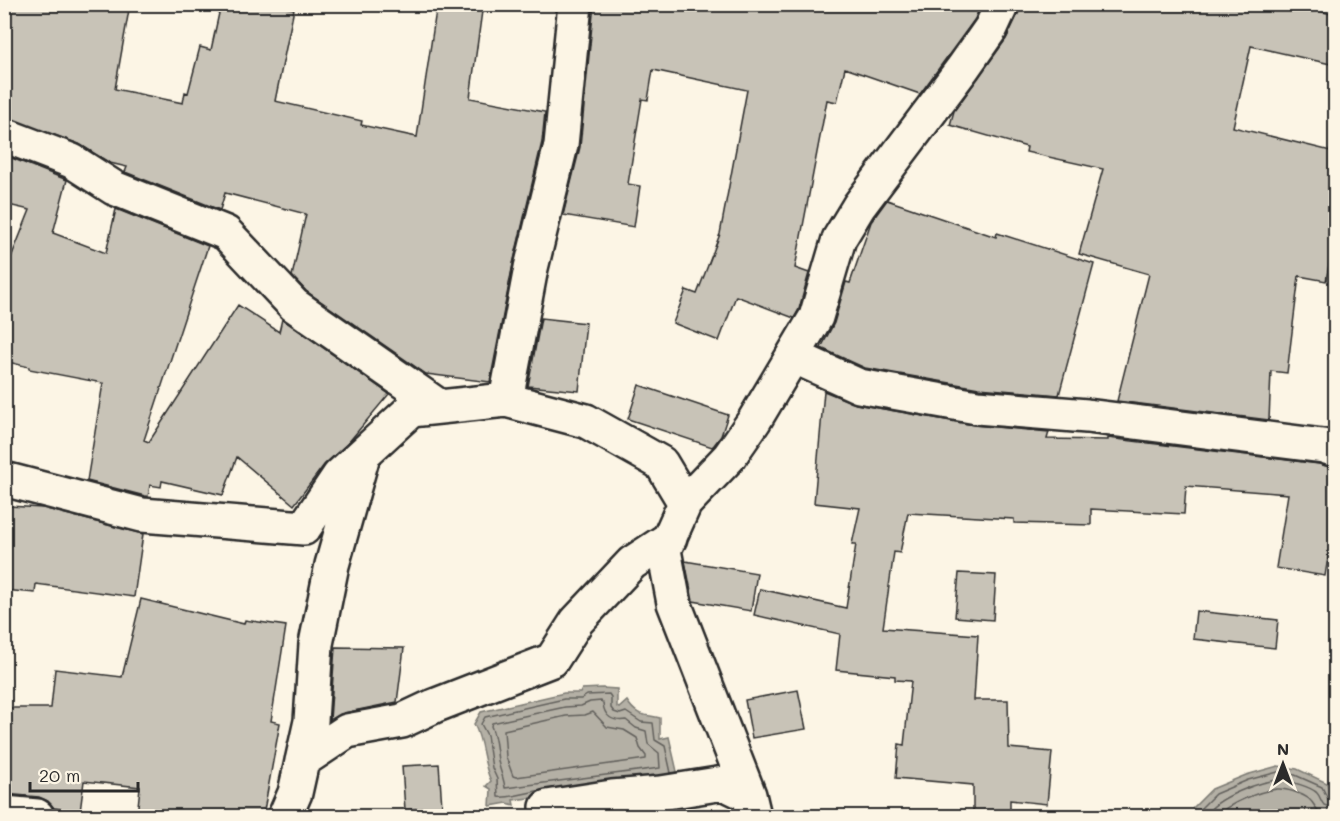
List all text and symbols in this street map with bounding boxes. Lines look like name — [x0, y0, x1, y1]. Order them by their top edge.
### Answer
north arrow — [1253, 734, 1313, 794]
text: N — [1277, 738, 1289, 759]
scale bar — [30, 755, 138, 793]
text: 20 m — [39, 763, 80, 787]

